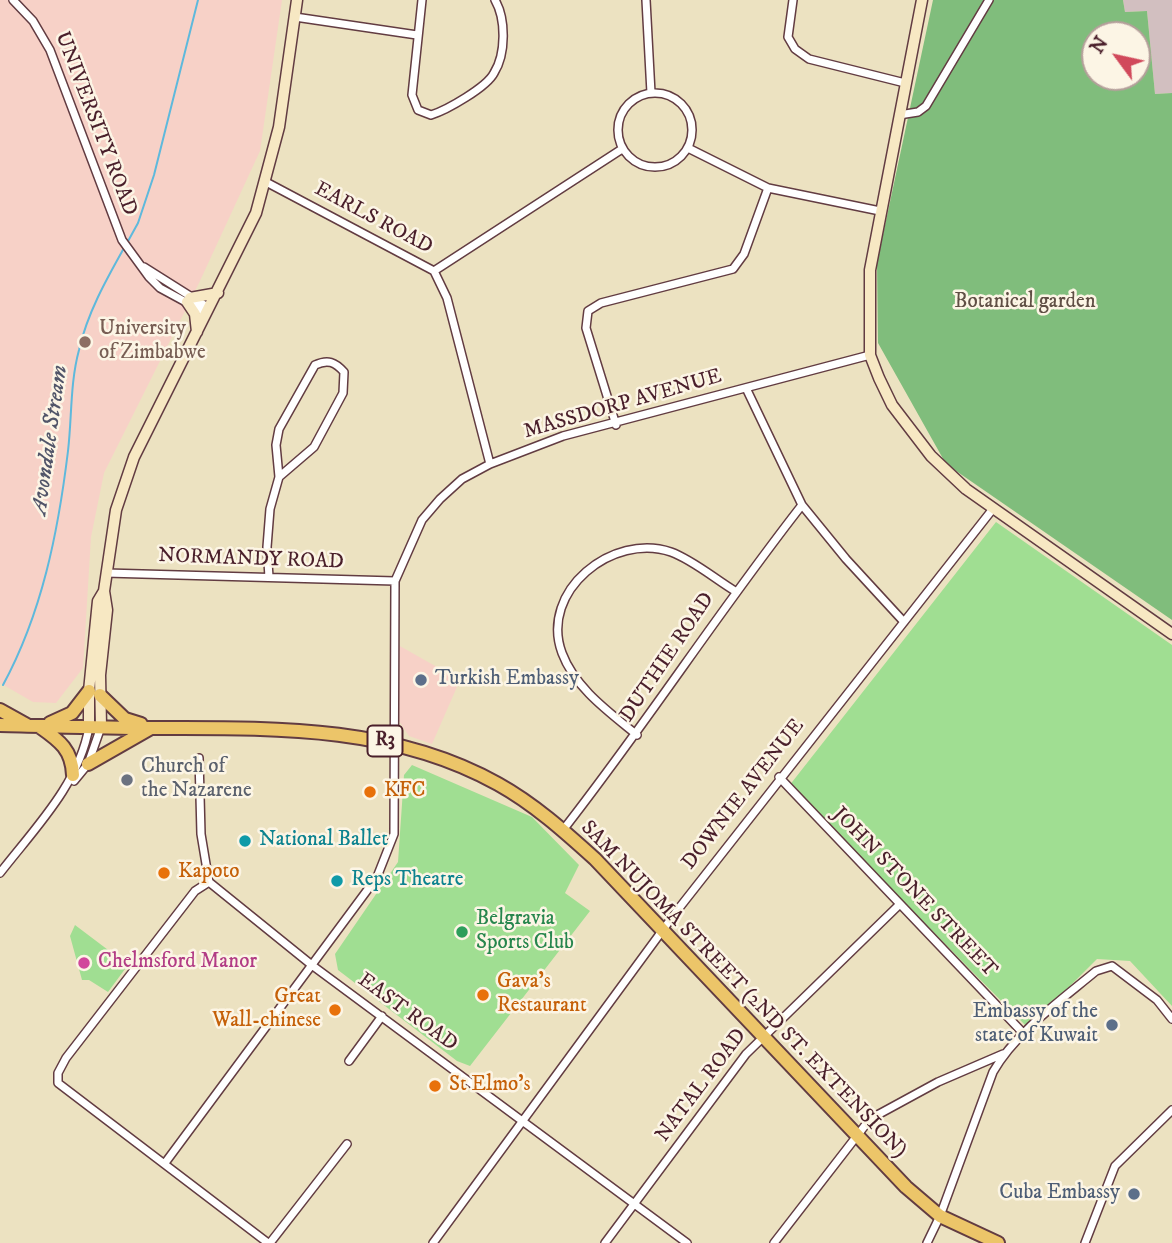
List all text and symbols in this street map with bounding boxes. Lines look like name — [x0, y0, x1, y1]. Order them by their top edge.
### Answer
north arrow — [1081, 21, 1151, 91]
street label: UNIVERSITY ROAD — [48, 28, 142, 220]
text: N — [1086, 33, 1114, 58]
street label: EARLS ROAD — [310, 177, 436, 261]
park label: Botanical garden — [954, 290, 1096, 316]
place label: University of Zimbabwe — [99, 317, 206, 367]
marker: University of Zimbabwe — [77, 334, 93, 350]
water label: Avondale Stream — [27, 364, 75, 516]
street label: MASSDORP AVENUE — [521, 365, 725, 445]
street label: NORMANDY ROAD — [158, 544, 344, 576]
street label: DUTHIE ROAD — [615, 588, 721, 728]
place label: Turkish Embassy — [435, 667, 579, 693]
marker: Turkish Embassy — [413, 672, 429, 688]
street label: DOWNIE AVENUE — [677, 715, 811, 875]
road number: R3 — [368, 726, 402, 756]
place label: Church of the Nazarene — [141, 755, 252, 805]
marker: Church of the Nazarene — [119, 772, 135, 788]
place label: KFC — [384, 779, 426, 805]
marker: KFC — [362, 784, 378, 800]
street label: JOHN STONE STREET — [826, 803, 1002, 983]
street label: SAM NUJOMA STREET (2ND ST. EXTENSION) — [574, 816, 912, 1164]
place label: National Ballet — [259, 828, 388, 854]
marker: National Ballet — [237, 833, 253, 849]
place label: Kapoto — [178, 860, 239, 886]
marker: Kapoto — [156, 865, 172, 881]
place label: Reps Theatre — [351, 868, 463, 894]
marker: Reps Theatre — [329, 873, 345, 889]
place label: Belgravia Sports Club — [476, 907, 574, 957]
marker: Belgravia Sports Club — [454, 924, 470, 940]
place label: Chelmsford Manor — [98, 950, 257, 976]
marker: Chelmsford Manor — [76, 955, 92, 971]
street label: EAST ROAD — [352, 968, 462, 1058]
place label: Gava’s Restaurant — [497, 970, 587, 1020]
place label: Great Wall-chinese — [212, 985, 321, 1035]
marker: Gava’s Restaurant — [475, 987, 491, 1003]
place label: Embassy of the state of Kuwait — [972, 1000, 1098, 1050]
marker: Great Wall-chinese — [327, 1002, 343, 1018]
marker: Embassy of the state of Kuwait — [1104, 1017, 1120, 1033]
street label: NATAL ROAD — [651, 1024, 753, 1148]
place label: St Elmo's — [449, 1073, 530, 1099]
marker: St Elmo's — [427, 1078, 443, 1094]
place label: Cuba Embassy — [999, 1181, 1120, 1207]
marker: Cuba Embassy — [1126, 1186, 1142, 1202]

